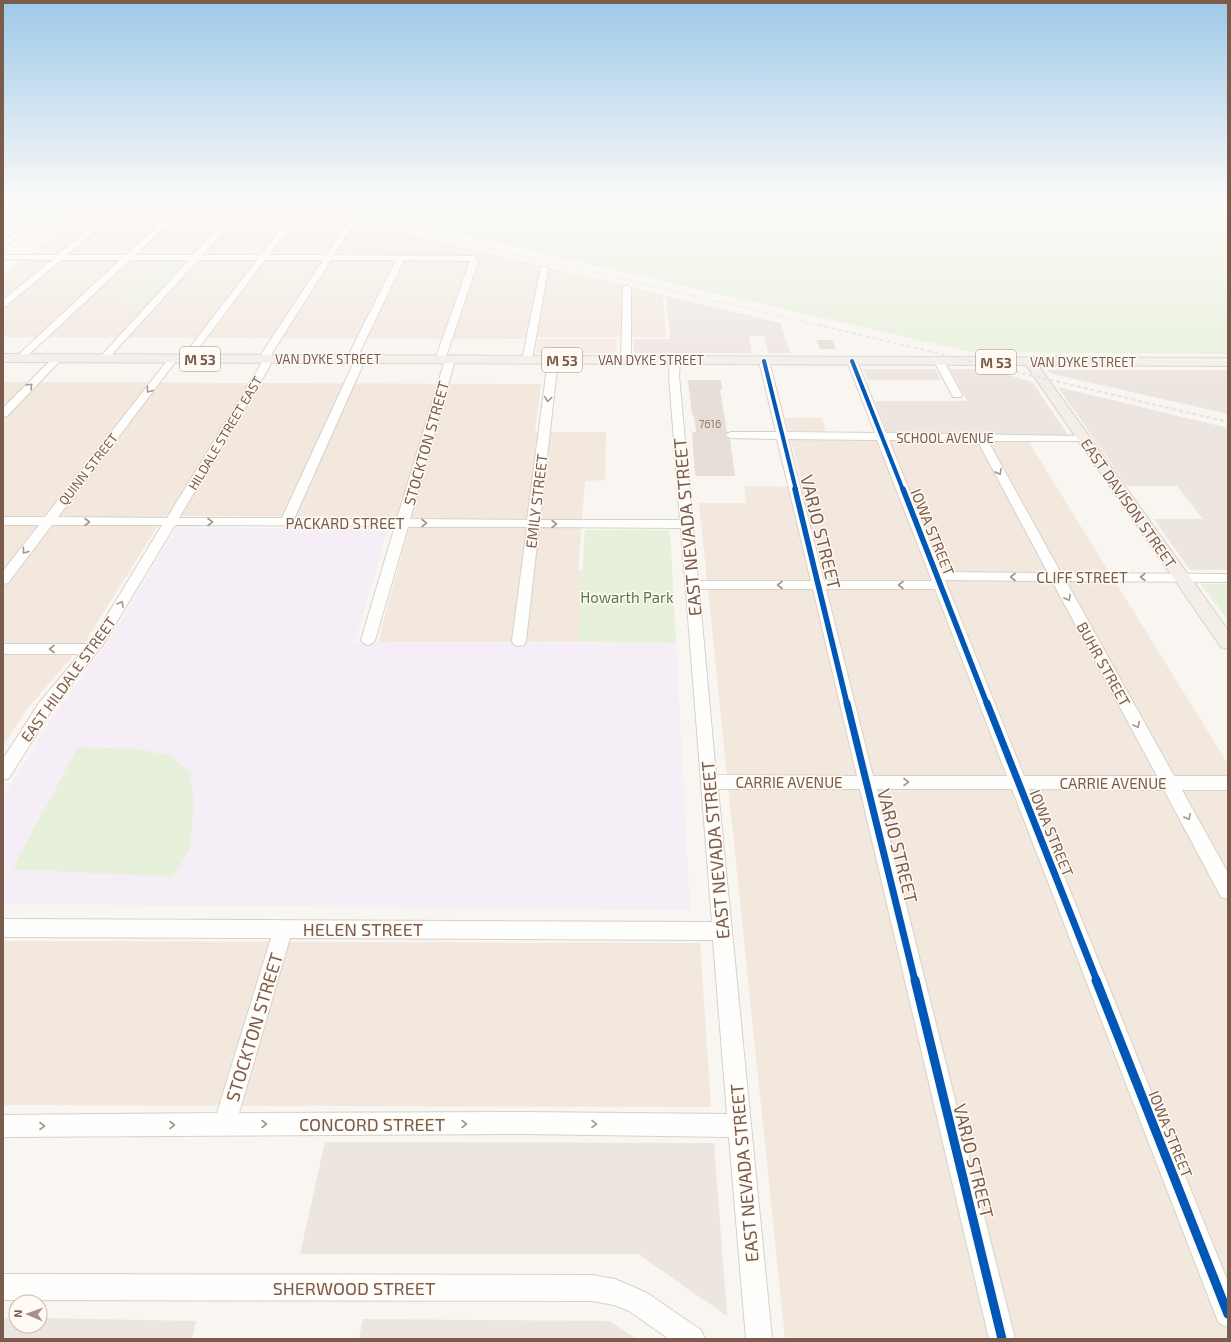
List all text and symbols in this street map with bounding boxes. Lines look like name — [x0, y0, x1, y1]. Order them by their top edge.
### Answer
road number: M 53 — [180, 347, 220, 371]
road number: M 53 — [542, 348, 582, 372]
road number: M 53 — [976, 350, 1016, 374]
street label: VAN DYKE STREET — [275, 351, 382, 367]
street label: VAN DYKE STREET — [598, 352, 705, 368]
street label: VAN DYKE STREET — [1030, 354, 1137, 370]
street label: HILDALE STREET EAST — [185, 373, 266, 493]
street label: STOCKTON STREET — [400, 378, 452, 507]
one-way arrow — [25, 383, 33, 391]
one-way arrow — [147, 385, 154, 392]
one-way arrow — [544, 396, 553, 402]
house number: 7616 — [699, 417, 721, 430]
street label: QUINN STREET — [55, 429, 121, 508]
street label: SCHOOL AVENUE — [896, 430, 994, 446]
street label: EAST DAVISON STREET — [1077, 435, 1181, 571]
street label: EAST NEVADA STREET — [668, 436, 706, 617]
street label: EMILY STREET — [521, 452, 551, 549]
one-way arrow — [995, 468, 1002, 475]
street label: VARJO STREET — [796, 473, 846, 592]
street label: IOWA STREET — [907, 486, 959, 578]
street label: PACKARD STREET — [286, 514, 405, 532]
one-way arrow — [84, 518, 90, 526]
one-way arrow — [207, 518, 213, 526]
one-way arrow — [421, 519, 427, 527]
one-way arrow — [551, 520, 557, 528]
one-way arrow — [23, 546, 30, 553]
street label: CLIFF STREET — [1036, 568, 1128, 586]
one-way arrow — [1010, 573, 1016, 581]
one-way arrow — [1140, 573, 1146, 581]
one-way arrow — [777, 581, 783, 589]
one-way arrow — [898, 581, 904, 589]
park label: Howarth Park — [580, 588, 674, 606]
one-way arrow — [1064, 594, 1071, 601]
one-way arrow — [116, 601, 124, 608]
street label: EAST HILDALE STREET — [17, 613, 120, 745]
street label: BUHR STREET — [1073, 619, 1135, 710]
one-way arrow — [49, 645, 55, 653]
one-way arrow — [1133, 720, 1140, 728]
street label: EAST NEVADA STREET — [696, 759, 734, 940]
street label: CARRIE AVENUE — [735, 773, 843, 791]
street label: CARRIE AVENUE — [1059, 774, 1167, 792]
one-way arrow — [903, 778, 909, 786]
street label: VARJO STREET — [873, 787, 923, 906]
street label: IOWA STREET — [1026, 787, 1078, 879]
one-way arrow — [1183, 813, 1191, 821]
street label: HELEN STREET — [303, 918, 424, 940]
street label: STOCKTON STREET — [221, 949, 287, 1104]
street label: EAST NEVADA STREET — [725, 1082, 763, 1263]
street label: IOWA STREET — [1145, 1088, 1197, 1180]
street label: VARJO STREET — [949, 1102, 999, 1221]
street label: CONCORD STREET — [299, 1113, 446, 1135]
one-way arrow — [461, 1119, 467, 1128]
one-way arrow — [261, 1120, 267, 1128]
one-way arrow — [591, 1120, 597, 1128]
one-way arrow — [169, 1121, 175, 1129]
one-way arrow — [39, 1122, 45, 1130]
street label: SHERWOOD STREET — [273, 1277, 436, 1299]
north arrow — [8, 1294, 48, 1334]
text: N — [11, 1309, 24, 1318]

